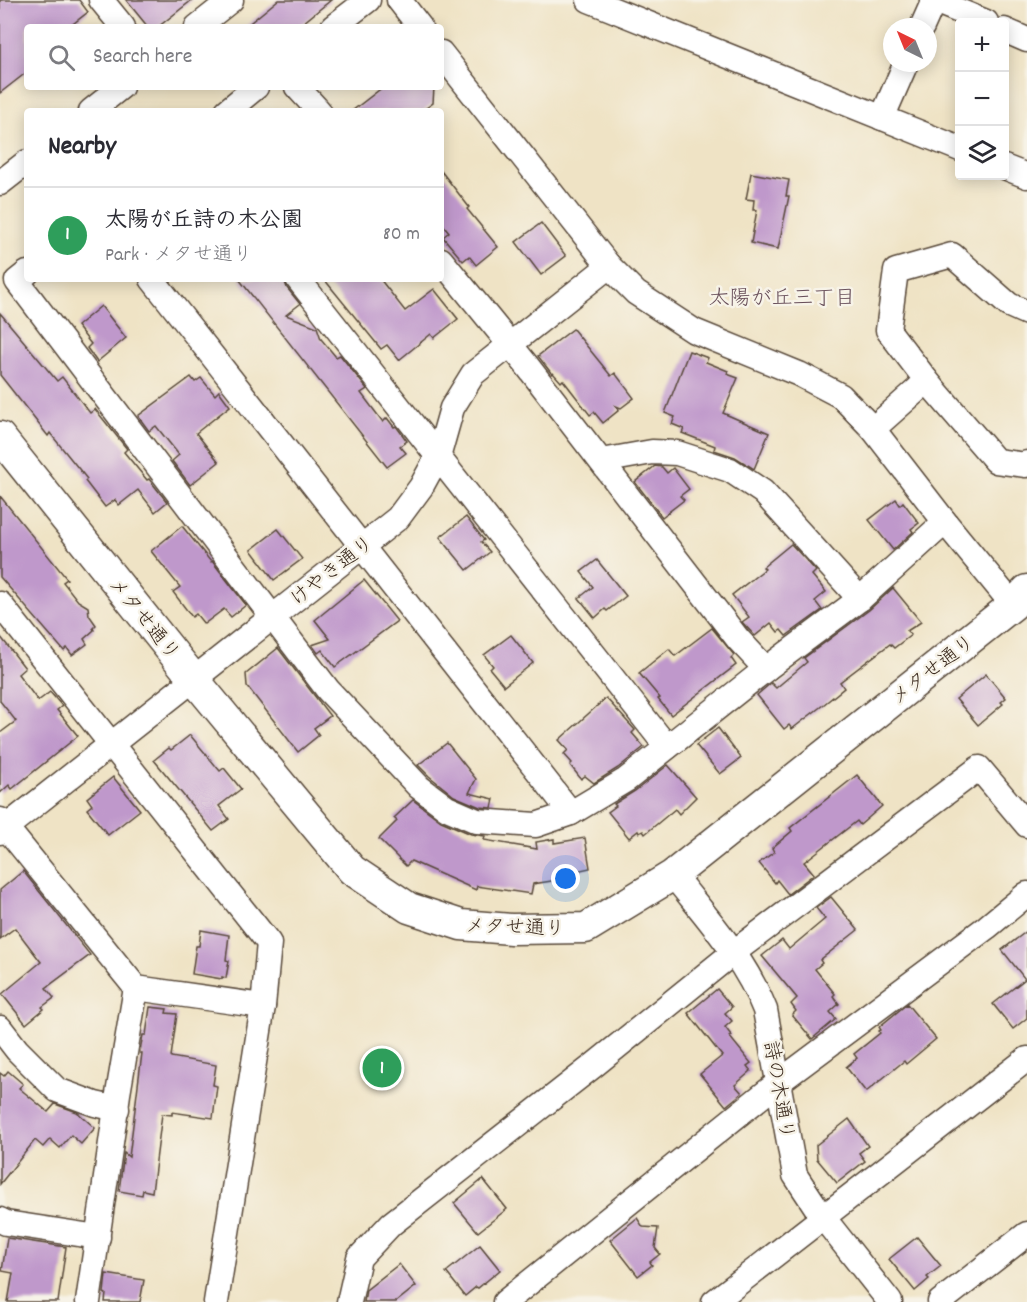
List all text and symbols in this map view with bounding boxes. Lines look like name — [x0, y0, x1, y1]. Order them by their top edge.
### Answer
north arrow — [883, 18, 937, 72]
map controls — [955, 18, 1009, 180]
button: + — [955, 18, 1009, 72]
search box — [24, 24, 444, 90]
icon: search — [45, 41, 78, 74]
text: Search here — [93, 42, 192, 73]
button: − — [955, 72, 1009, 126]
button: layers — [955, 126, 1009, 180]
text: Nearby — [48, 129, 116, 166]
text: 太陽が丘詩の木公園 — [105, 206, 303, 237]
text: 1 — [65, 221, 70, 249]
text: 80 m — [383, 221, 420, 249]
text: Park · メタせ通り — [105, 242, 253, 270]
district label: 太陽が丘三丁目 — [709, 285, 856, 315]
street label: けやき通り — [285, 531, 381, 614]
street label: メタせ通り — [100, 572, 185, 668]
street label: メタせ通り — [886, 630, 982, 713]
your location — [551, 864, 580, 893]
street label: メタせ通り — [464, 913, 565, 945]
street label: 詩の木通り — [755, 1039, 800, 1142]
pin: 1 — [362, 1046, 401, 1090]

